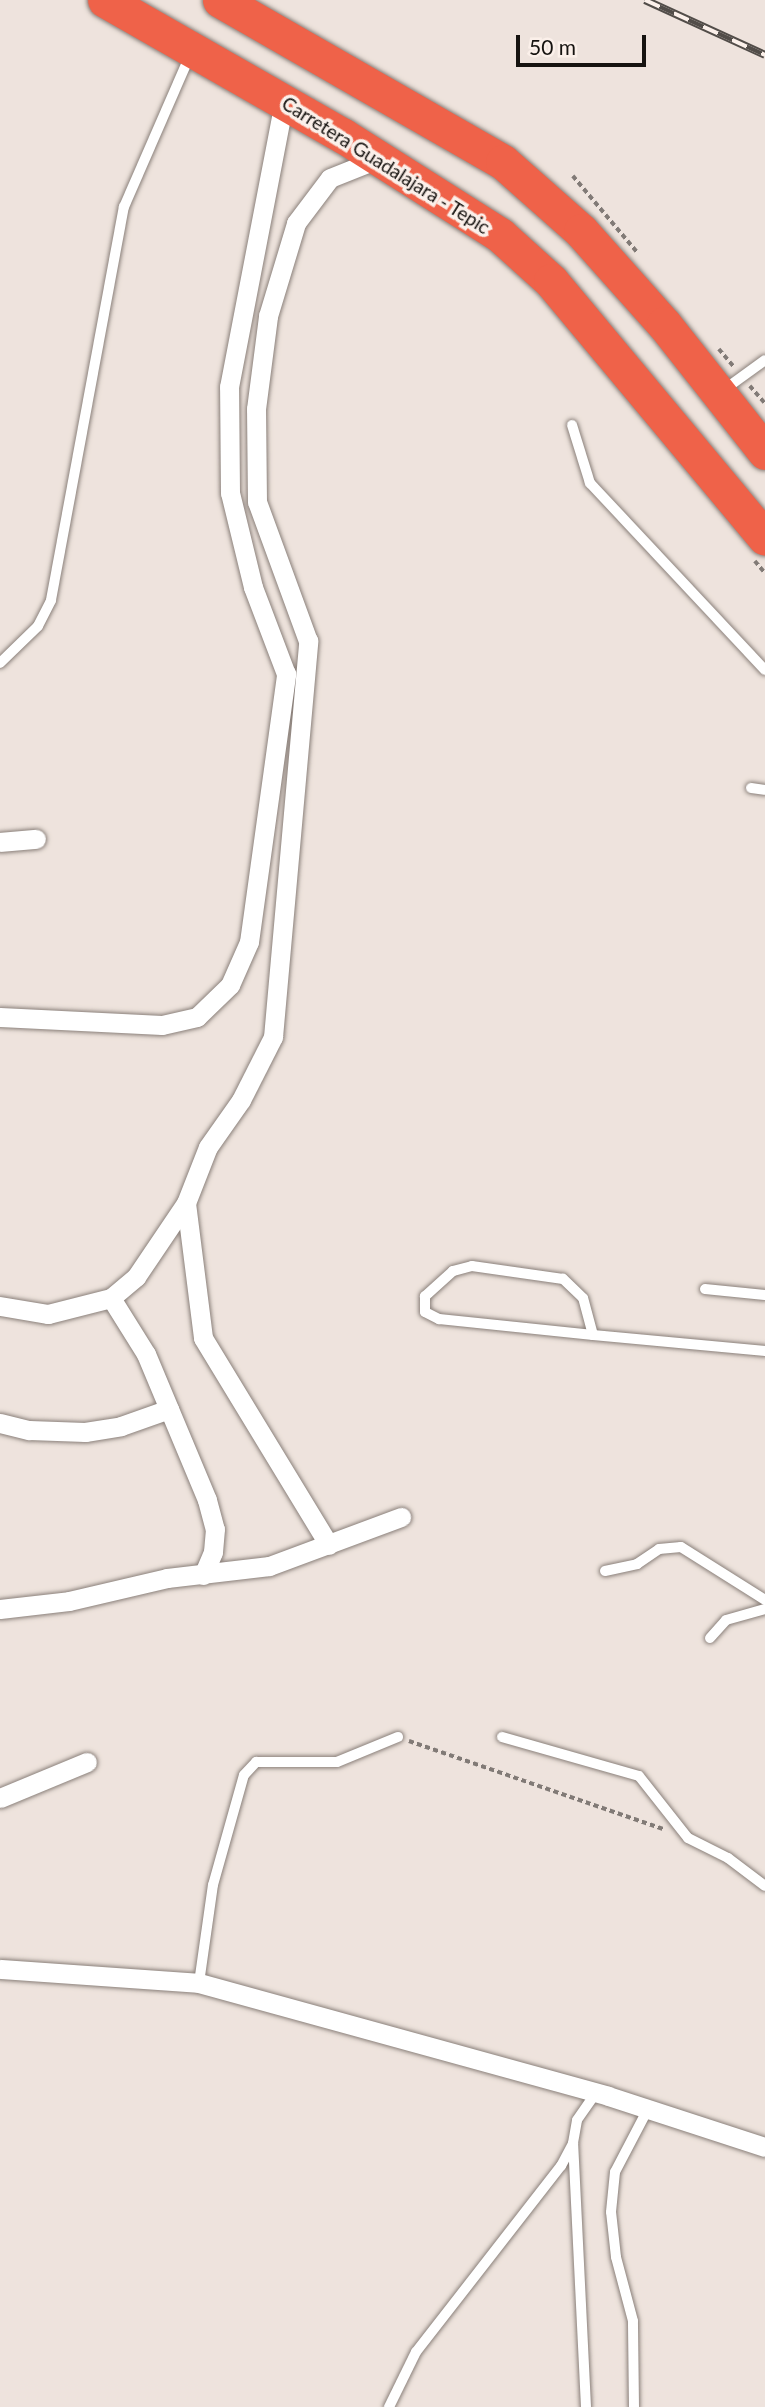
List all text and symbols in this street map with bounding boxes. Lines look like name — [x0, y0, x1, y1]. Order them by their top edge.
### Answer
scale bar — [520, 21, 650, 65]
text: 50 m — [529, 34, 576, 59]
street label: Carretera Guadalajara - Tepic — [278, 91, 494, 239]

